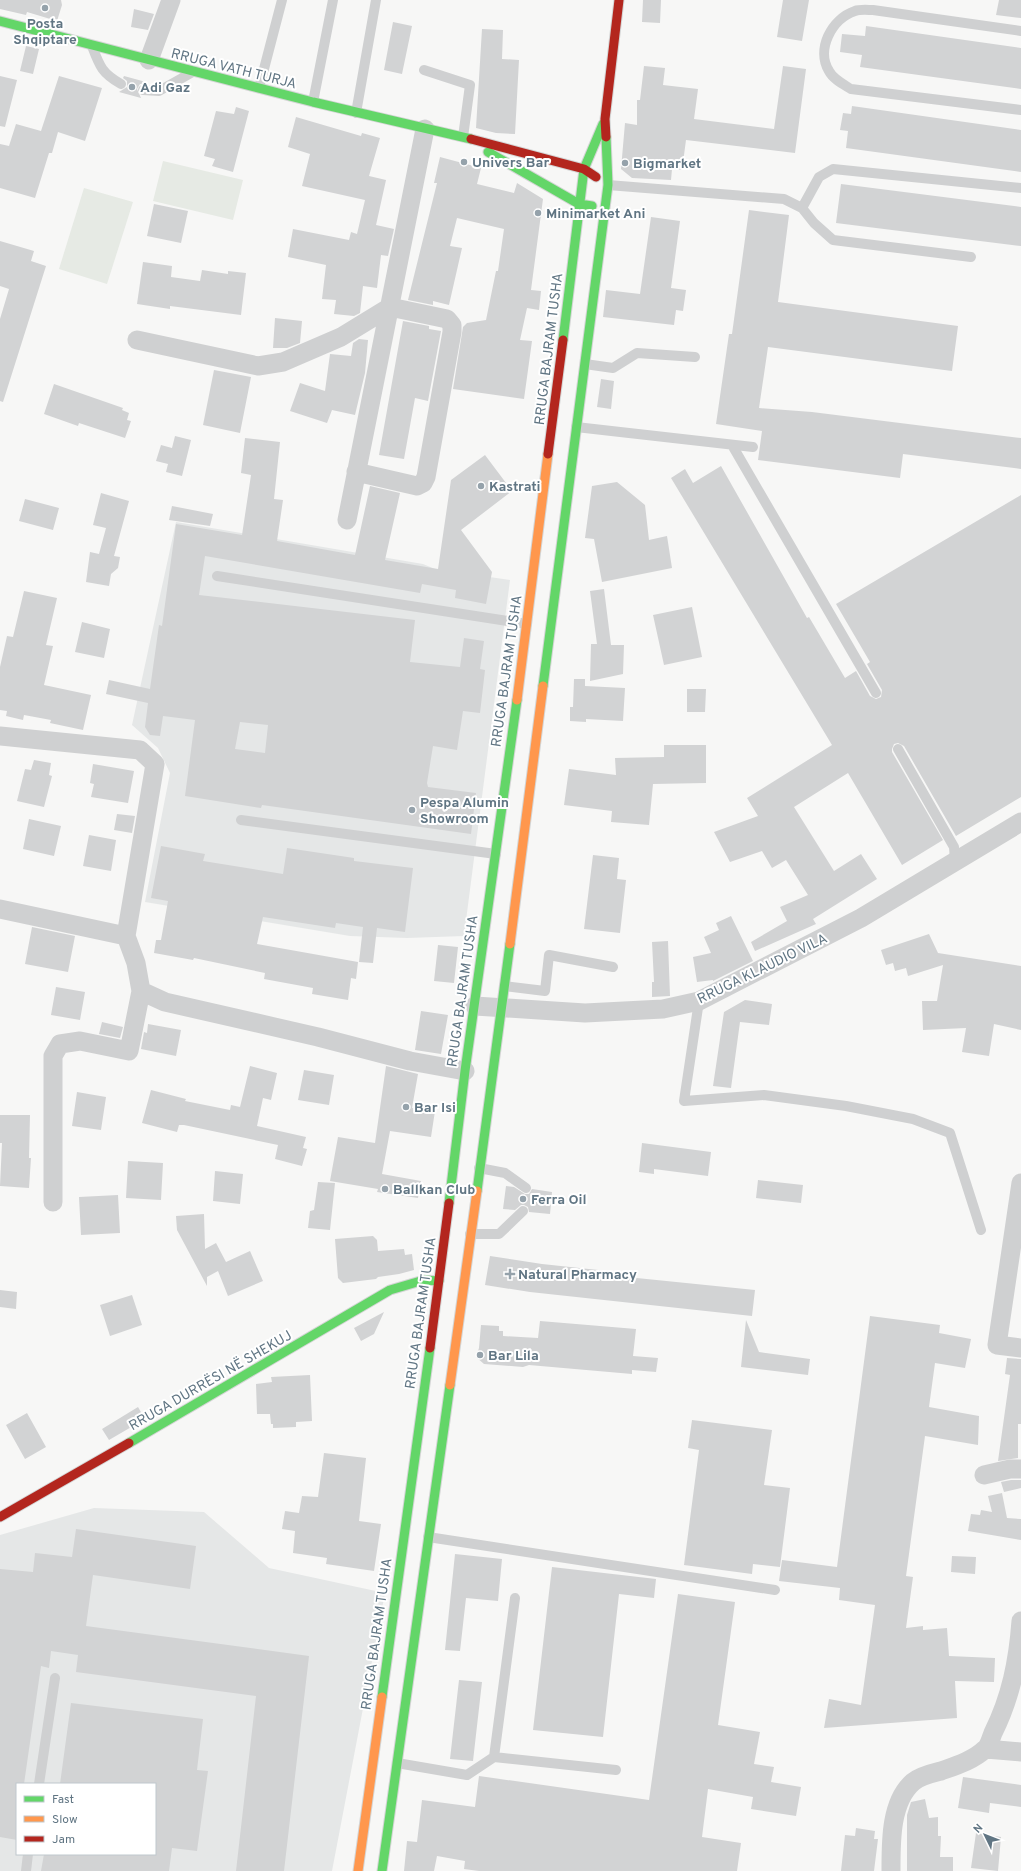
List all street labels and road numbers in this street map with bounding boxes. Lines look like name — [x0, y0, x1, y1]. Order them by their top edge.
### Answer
street label: RRUGA VATH TURJA — [169, 46, 298, 93]
street label: RRUGA BAJRAM TUSHA — [532, 272, 567, 426]
street label: RRUGA BAJRAM TUSHA — [488, 594, 527, 748]
street label: RRUGA BAJRAM TUSHA — [444, 914, 483, 1068]
street label: RRUGA KLAUDIO VILA — [695, 930, 830, 1008]
street label: RRUGA BAJRAM TUSHA — [402, 1236, 441, 1390]
street label: RRUGA DURRËSI NË SHEKUJ — [126, 1327, 295, 1435]
street label: RRUGA BAJRAM TUSHA — [358, 1557, 397, 1711]

